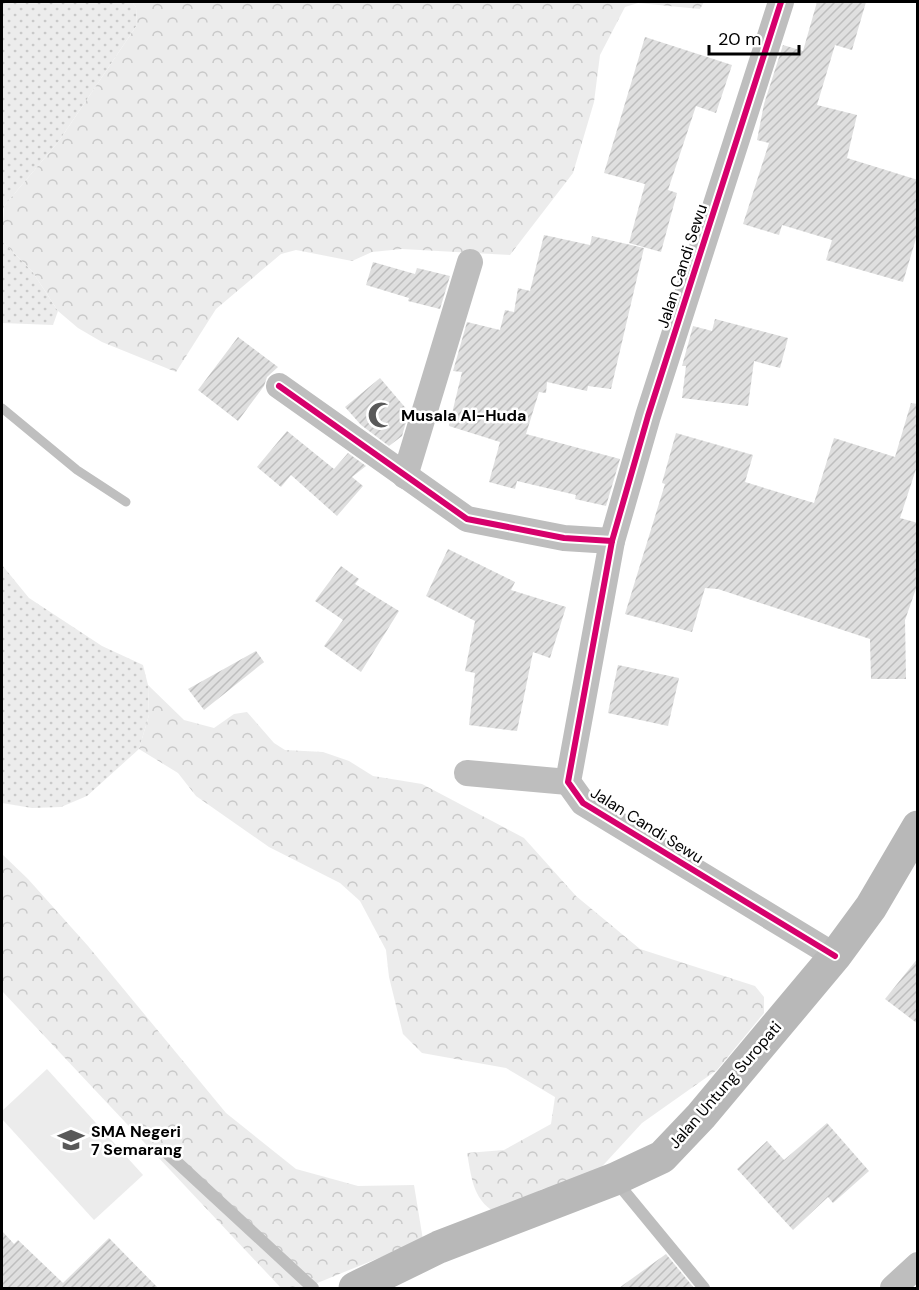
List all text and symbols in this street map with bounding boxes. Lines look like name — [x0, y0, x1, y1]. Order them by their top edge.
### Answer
scale bar — [709, 18, 799, 56]
text: 20 m — [718, 27, 761, 51]
street label: Jalan Candi Sewu — [652, 201, 712, 331]
mosque icon: Musala Al-Huda — [366, 400, 396, 430]
place label: Musala Al-Huda — [401, 405, 526, 426]
street label: Jalan Candi Sewu — [587, 782, 707, 868]
street label: Jalan Untung Suropati — [664, 1017, 786, 1153]
place label: SMA Negeri 7 Semarang — [91, 1121, 182, 1160]
school or university icon: SMA Negeri 7 Semarang — [56, 1125, 86, 1155]

